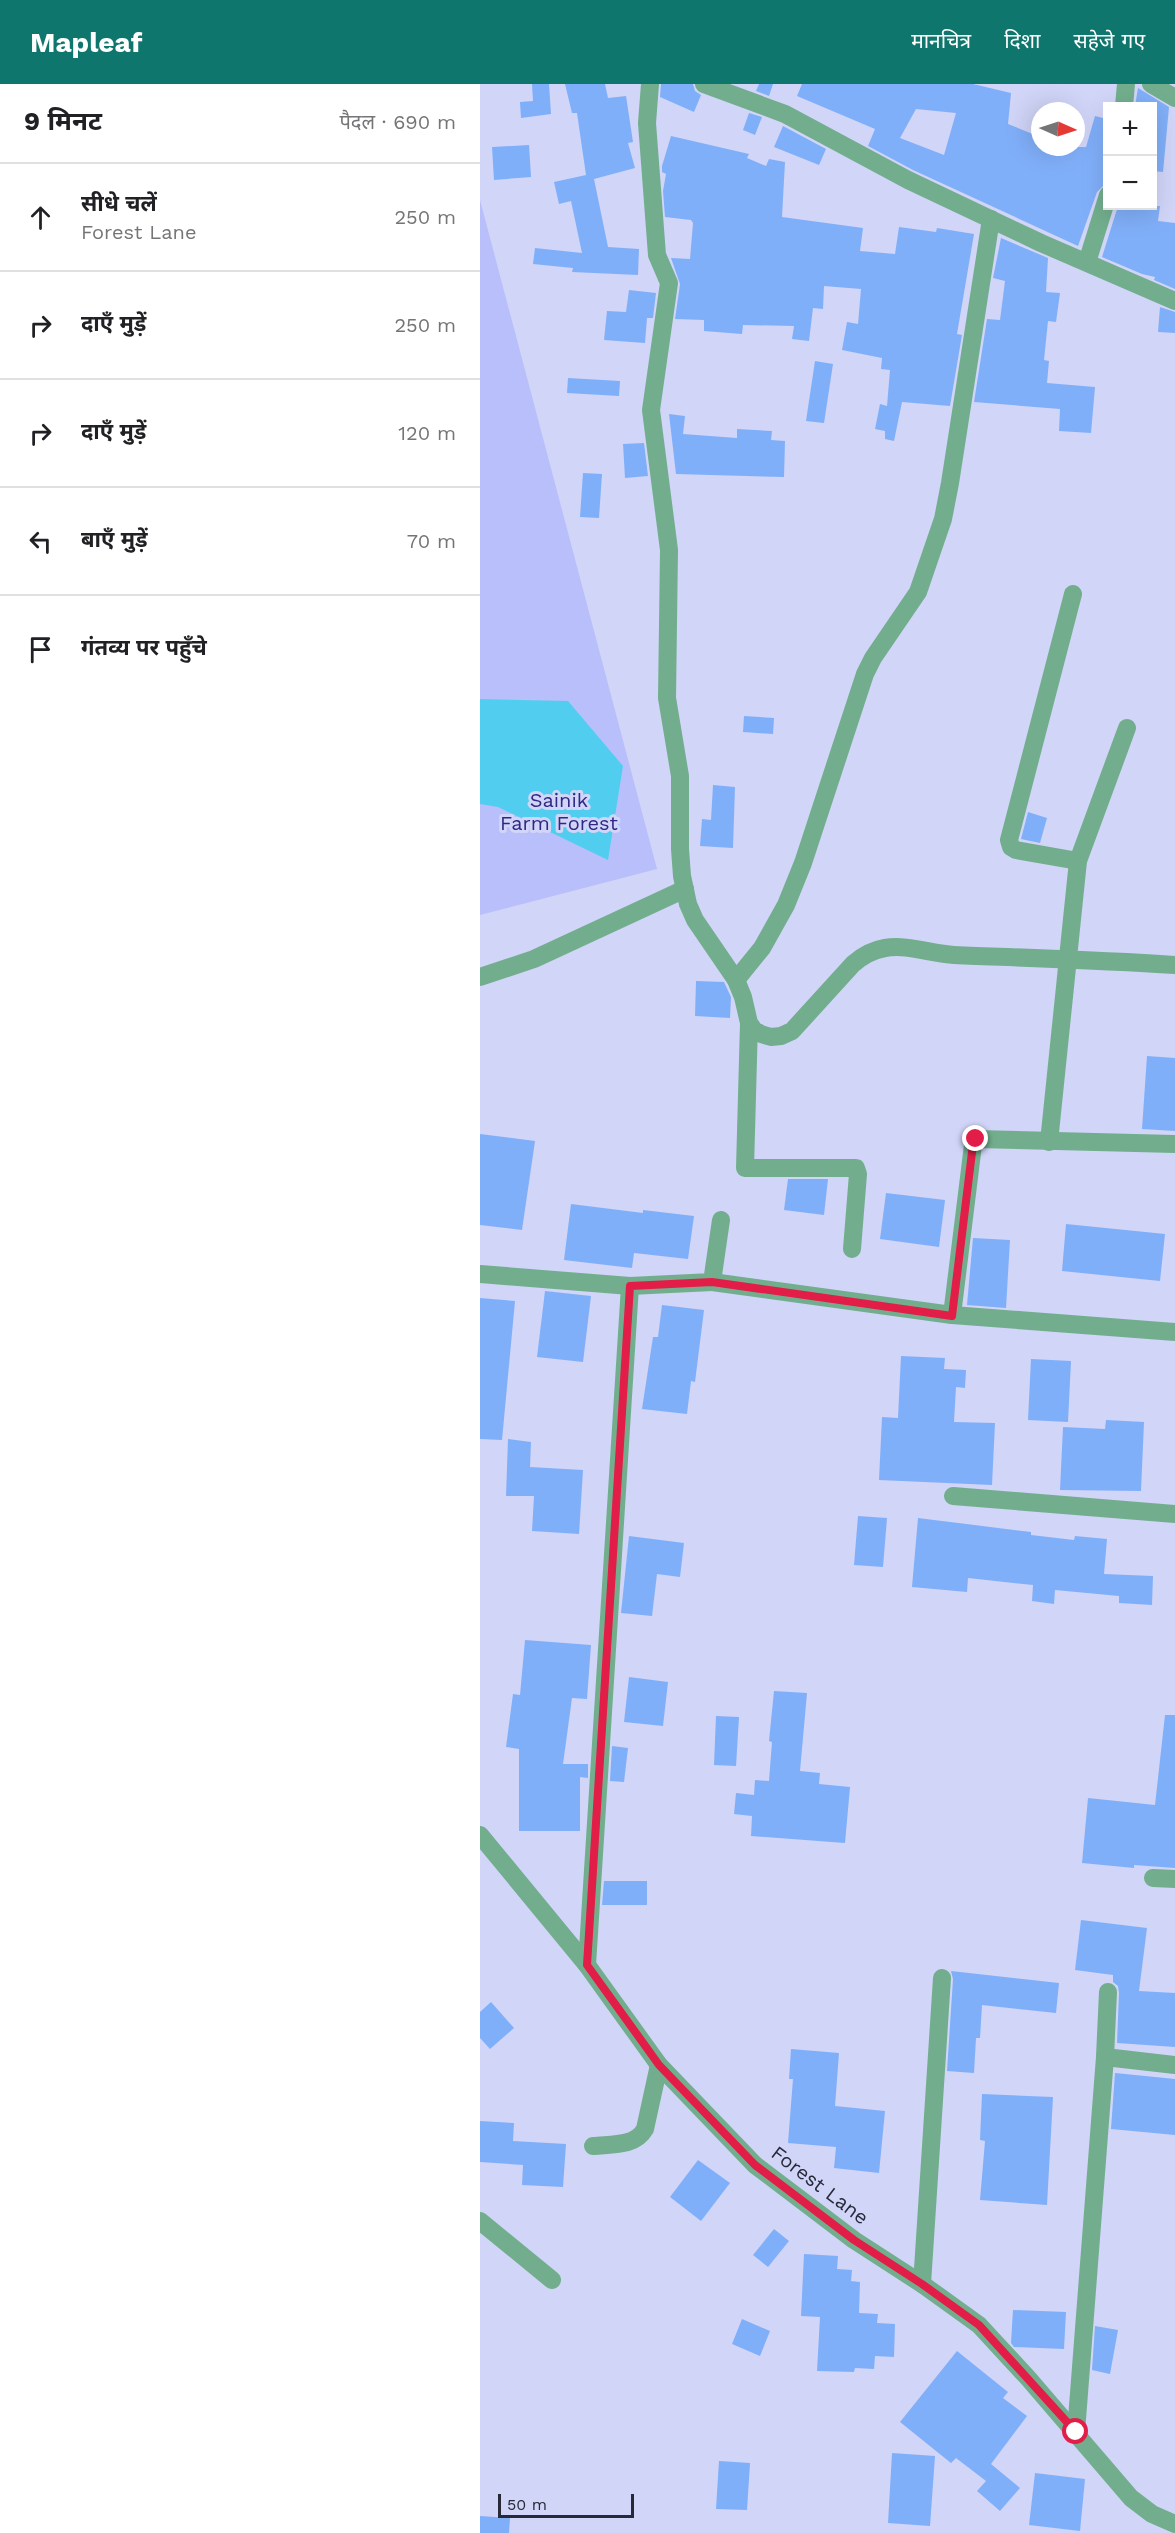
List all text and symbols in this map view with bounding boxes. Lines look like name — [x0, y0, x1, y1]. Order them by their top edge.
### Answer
text: Mapleaf — [30, 26, 142, 59]
text: मानचित्र — [911, 28, 971, 53]
text: दिशा — [1004, 28, 1040, 53]
text: सहेजे गए — [1073, 28, 1145, 53]
north arrow — [1031, 102, 1085, 156]
map controls — [1103, 102, 1157, 210]
button: + — [1103, 102, 1157, 156]
text: 9 मिनट — [24, 106, 102, 136]
text: पैदल · 690 m — [339, 110, 456, 134]
button: − — [1103, 156, 1157, 210]
text: सीधे चलें — [81, 191, 157, 216]
icon: ahead — [24, 201, 57, 234]
text: 250 m — [394, 205, 456, 229]
text: Forest Lane — [81, 220, 196, 244]
icon: right — [24, 309, 57, 342]
text: दाएँ मुड़ें — [81, 311, 146, 336]
text: 250 m — [394, 313, 456, 337]
icon: right — [24, 417, 57, 450]
text: दाएँ मुड़ें — [81, 419, 146, 444]
text: 120 m — [398, 421, 456, 445]
icon: left — [24, 525, 57, 558]
text: बाएँ मुड़ें — [81, 527, 148, 552]
text: 70 m — [407, 529, 456, 553]
icon: arrive — [24, 633, 57, 666]
text: गंतव्य पर पहुँचे — [81, 635, 207, 660]
park label: Sainik Farm Forest — [500, 788, 619, 835]
route end — [962, 1125, 988, 1151]
street label: Forest Lane — [767, 2141, 873, 2229]
route start — [1062, 2418, 1088, 2444]
scale bar — [498, 2491, 634, 2518]
text: 50 m — [507, 2495, 547, 2514]

